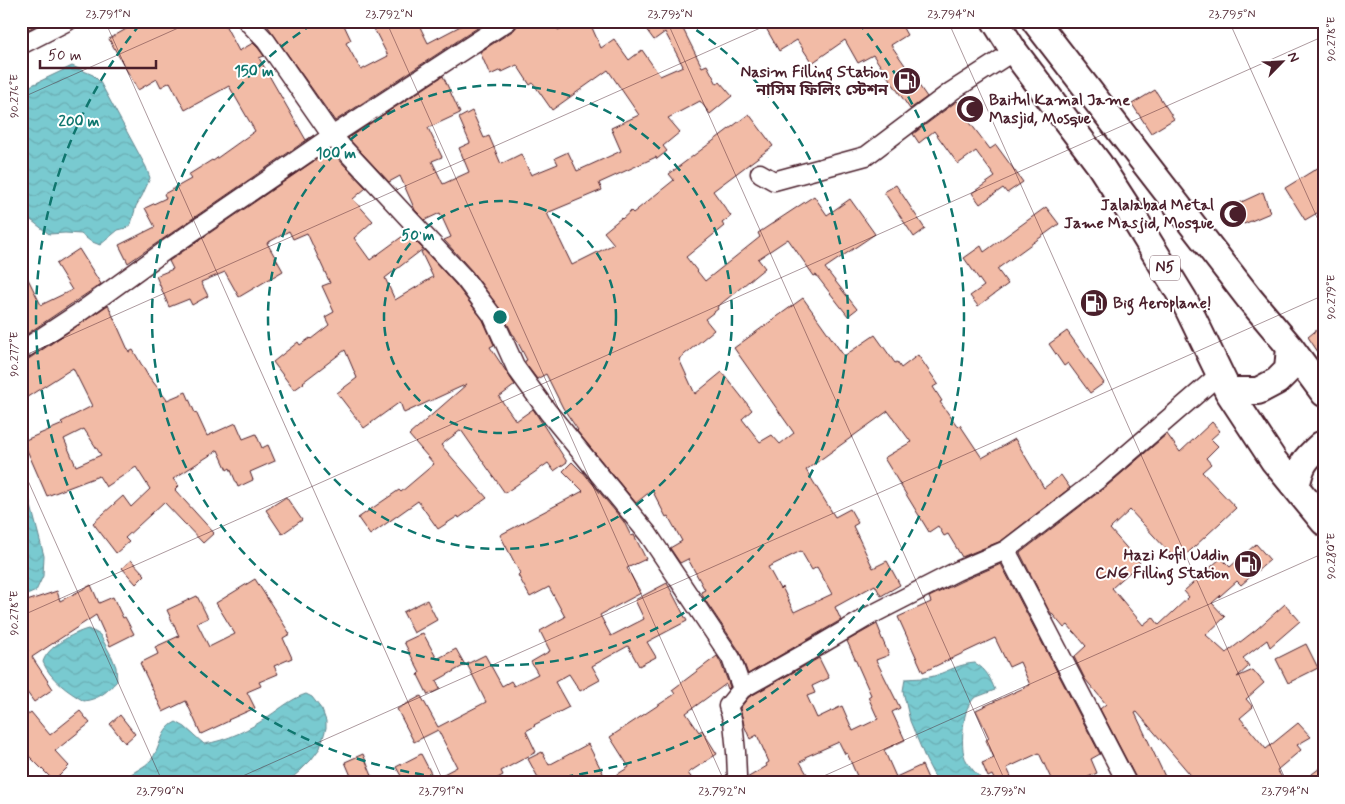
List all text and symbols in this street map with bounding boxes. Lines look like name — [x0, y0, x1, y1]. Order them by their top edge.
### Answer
text: 23.791°N — [86, 7, 130, 23]
text: 23.792°N — [365, 7, 413, 23]
text: 23.793°N — [647, 7, 693, 23]
text: 23.794°N — [927, 7, 975, 23]
text: 23.795°N — [1209, 7, 1255, 23]
text: 90.278°E — [1324, 16, 1340, 62]
scale bar — [40, 38, 156, 70]
north arrow — [1258, 38, 1308, 88]
text: 50 m — [48, 46, 82, 66]
text: N — [1283, 49, 1303, 65]
text: 150 m — [234, 62, 274, 82]
place label: Nasim Filling Station নাসিম ফিলিং স্টেশন — [741, 62, 889, 101]
fuel station icon: Nasim Filling Station নাসিম ফিলিং স্টেশন — [892, 66, 922, 96]
text: 90.276°E — [7, 74, 23, 118]
place label: Baitul Kamal Jame Masjid, Mosque — [989, 90, 1130, 129]
mosque icon: Baitul Kamal Jame Masjid, Mosque — [955, 94, 985, 124]
text: 200 m — [59, 112, 100, 132]
text: 100 m — [316, 144, 356, 164]
place label: Jalalabad Metal Jame Masjid, Mosque — [1064, 195, 1214, 234]
mosque icon: Jalalabad Metal Jame Masjid, Mosque — [1218, 199, 1248, 229]
text: 50 m — [401, 226, 435, 246]
road number: N5 — [1150, 256, 1180, 280]
text: 90.279°E — [1324, 275, 1340, 319]
fuel station icon: Big Aeroplane! — [1079, 288, 1109, 318]
place label: Big Aeroplane! — [1113, 293, 1212, 316]
centre of rings — [491, 308, 509, 326]
text: 90.277°E — [7, 331, 23, 377]
text: 90.280°E — [1324, 533, 1340, 579]
place label: Hazi Kofil Uddin CNG Filling Station — [1095, 545, 1229, 586]
fuel station icon: Hazi Kofil Uddin CNG Filling Station — [1233, 549, 1263, 579]
text: 90.278°E — [7, 590, 23, 636]
text: 23.790°N — [136, 784, 184, 800]
text: 23.791°N — [419, 784, 463, 800]
text: 23.792°N — [698, 784, 746, 800]
text: 23.793°N — [980, 784, 1026, 800]
text: 23.794°N — [1261, 784, 1309, 800]

